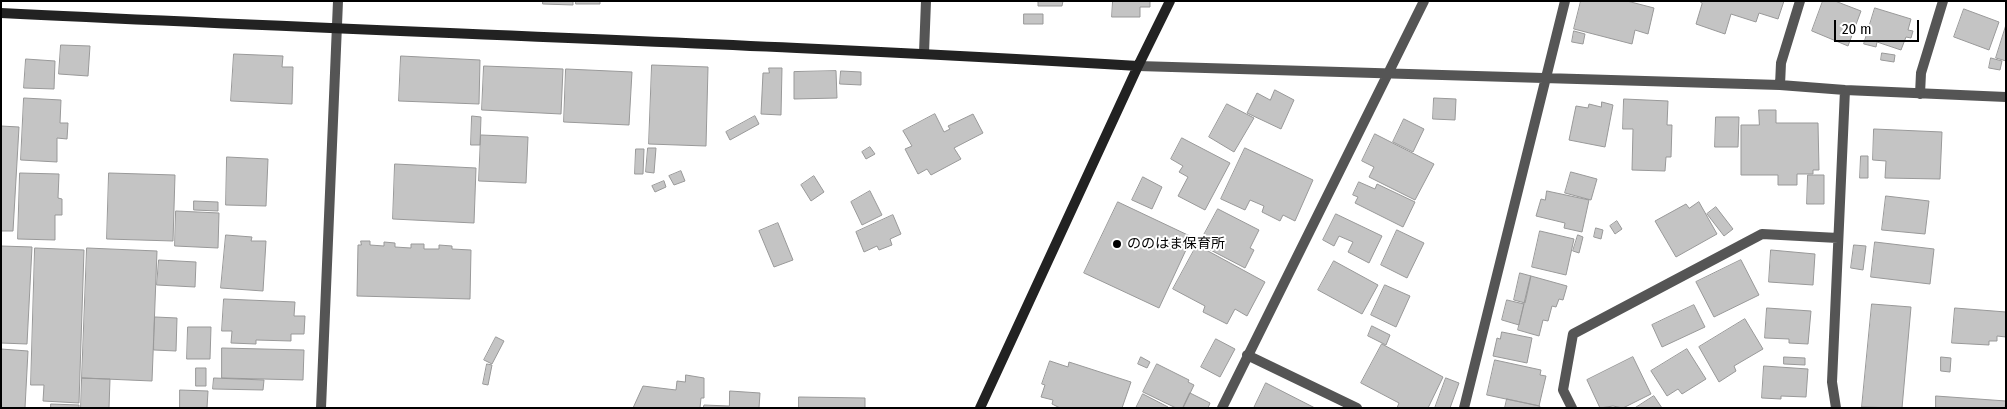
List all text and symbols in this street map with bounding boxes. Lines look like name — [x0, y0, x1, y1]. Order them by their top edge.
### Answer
scale bar — [1837, 10, 1922, 42]
text: 20 m — [1842, 20, 1872, 38]
place label: ののはま保育所 — [1127, 236, 1225, 252]
marker: ののはま保育所 — [1111, 238, 1123, 250]

